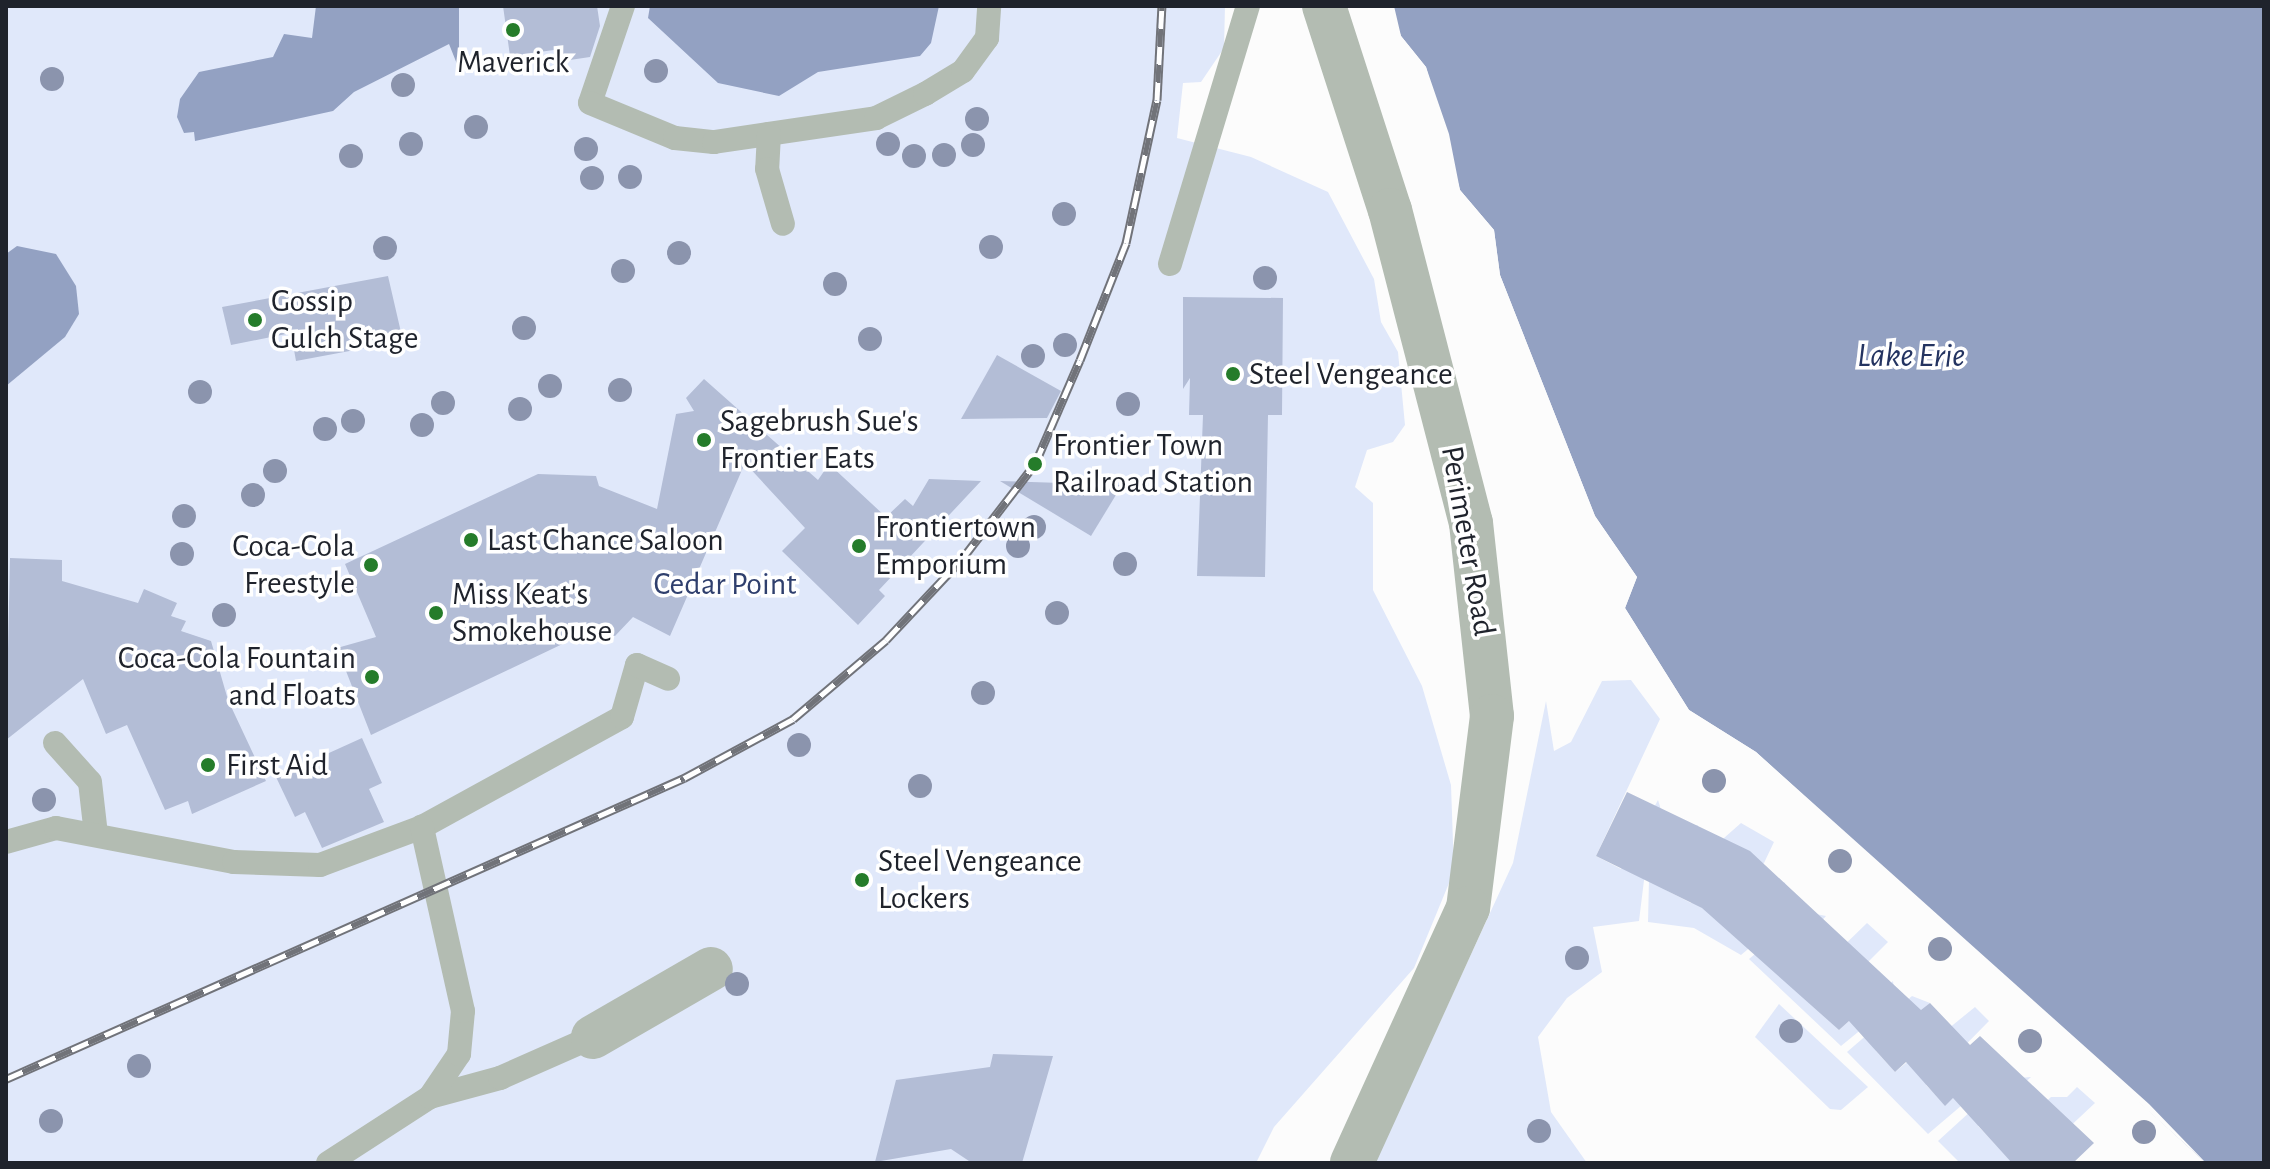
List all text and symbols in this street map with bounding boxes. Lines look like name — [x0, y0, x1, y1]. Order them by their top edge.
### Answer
marker: Maverick — [504, 21, 522, 39]
place label: Maverick — [457, 43, 569, 81]
place label: Gossip Gulch Stage — [271, 283, 418, 358]
marker: Gossip Gulch Stage — [246, 311, 264, 329]
water label: Lake Erie — [1857, 337, 1965, 377]
place label: Steel Vengeance — [1249, 355, 1453, 393]
marker: Steel Vengeance — [1224, 365, 1242, 383]
place label: Sagebrush Sue's Frontier Eats — [720, 403, 919, 478]
place label: Frontier Town Railroad Station — [1053, 427, 1253, 502]
marker: Sagebrush Sue's Frontier Eats — [695, 431, 713, 449]
street label: Perimeter Road — [1432, 443, 1504, 639]
marker: Frontier Town Railroad Station — [1024, 453, 1046, 475]
place label: Frontiertown Emporium — [875, 509, 1036, 584]
place label: Last Chance Saloon — [487, 521, 724, 559]
place label: Coca-Cola Freestyle — [232, 528, 355, 603]
marker: Last Chance Saloon — [462, 531, 480, 549]
marker: Frontiertown Emporium — [850, 537, 868, 555]
marker: Coca-Cola Freestyle — [362, 556, 380, 574]
park label: Cedar Point — [654, 565, 796, 603]
place label: Miss Keat's Smokehouse — [452, 576, 612, 651]
marker: Miss Keat's Smokehouse — [427, 604, 445, 622]
place label: Coca-Cola Fountain and Floats — [118, 640, 356, 715]
marker: Coca-Cola Fountain and Floats — [363, 668, 381, 686]
place label: First Aid — [226, 746, 328, 784]
marker: First Aid — [197, 754, 219, 776]
place label: Steel Vengeance Lockers — [878, 843, 1082, 918]
marker: Steel Vengeance Lockers — [853, 871, 871, 889]

